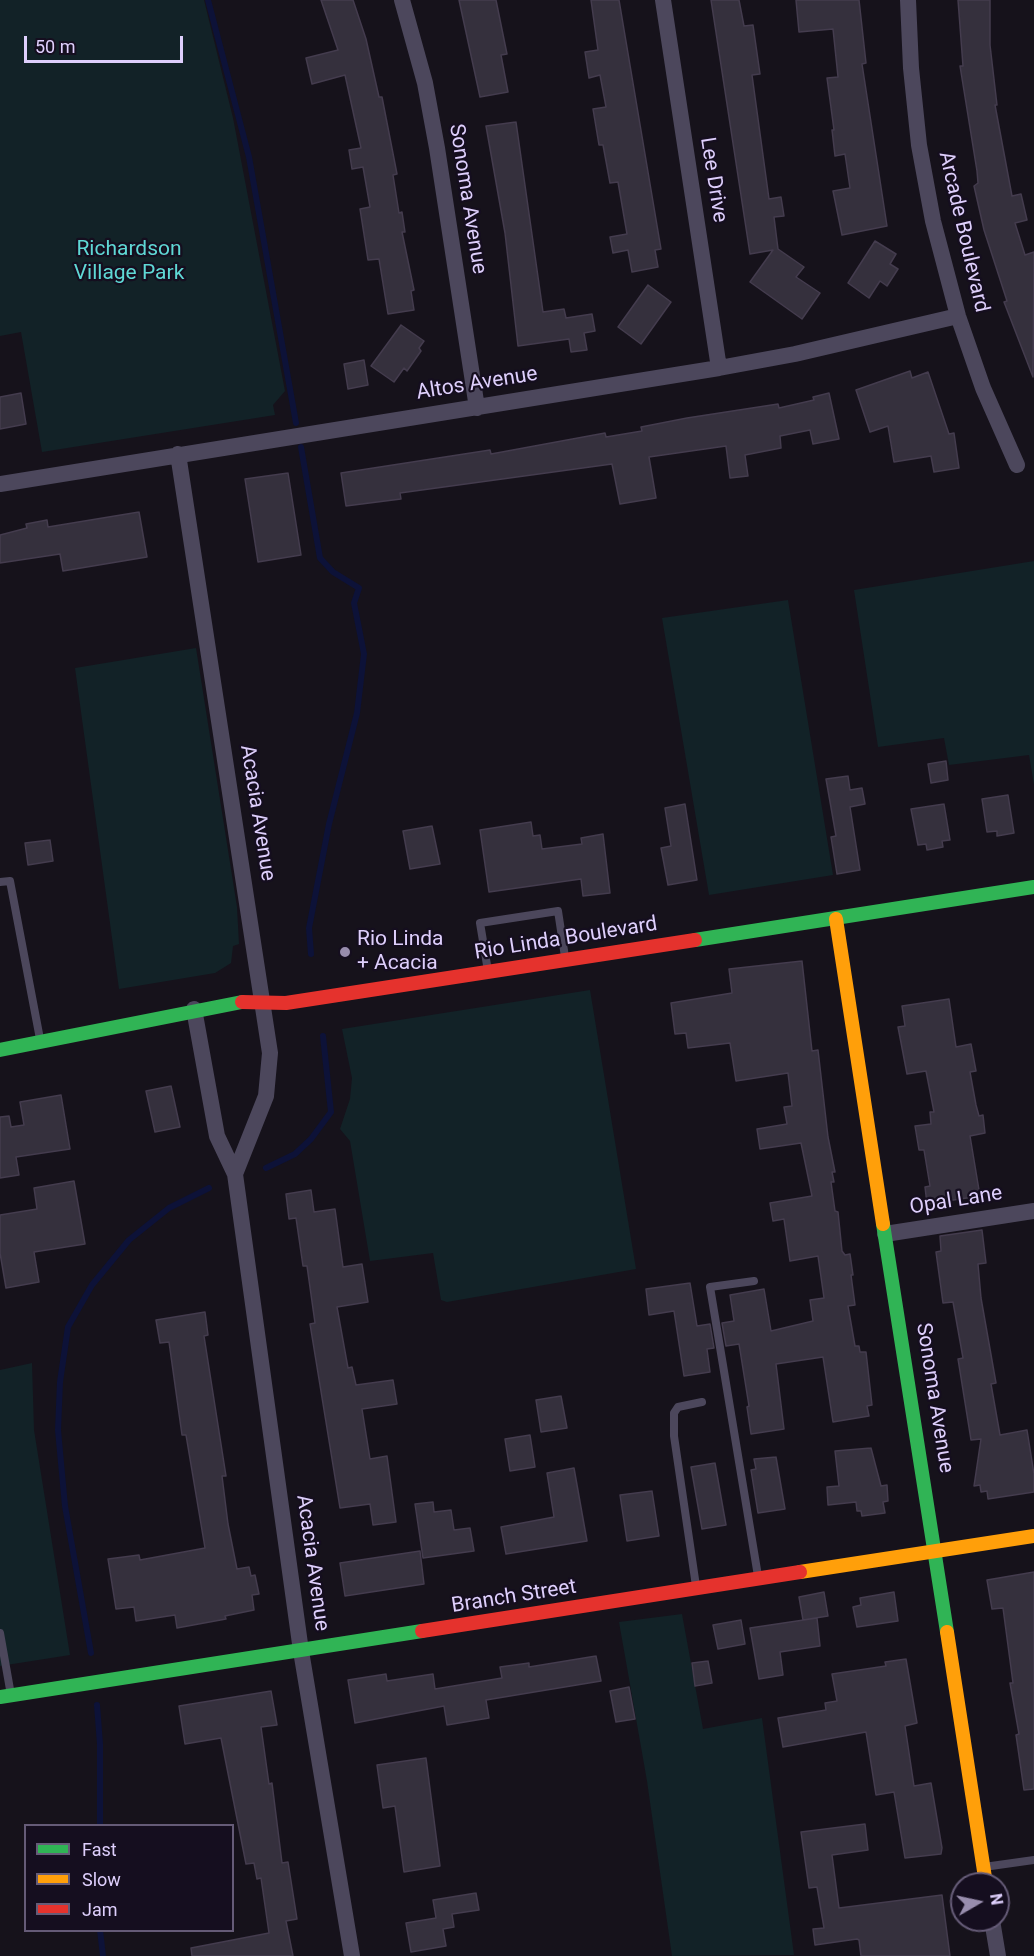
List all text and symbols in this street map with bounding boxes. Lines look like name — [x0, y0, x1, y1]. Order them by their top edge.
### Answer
scale bar — [27, 24, 186, 62]
text: 50 m — [35, 36, 75, 57]
street label: Sonoma Avenue — [443, 122, 491, 276]
street label: Lee Drive — [694, 136, 732, 224]
street label: Arcade Boulevard — [932, 149, 994, 315]
park label: Richardson Village Park — [74, 237, 184, 287]
street label: Altos Avenue — [415, 362, 539, 406]
street label: Acacia Avenue — [234, 743, 280, 883]
street label: Rio Linda Boulevard — [473, 912, 659, 966]
place label: Rio Linda + Acacia — [357, 927, 444, 977]
marker: Rio Linda + Acacia — [338, 945, 352, 959]
street label: Opal Lane — [908, 1181, 1004, 1221]
street label: Sonoma Avenue — [910, 1321, 958, 1475]
street label: Acacia Avenue — [290, 1493, 334, 1633]
street label: Branch Street — [450, 1575, 578, 1619]
legend — [24, 1824, 234, 1932]
text: Fast — [82, 1839, 117, 1860]
text: Slow — [82, 1869, 121, 1890]
north arrow — [950, 1872, 1010, 1932]
text: N — [986, 1892, 1007, 1906]
text: Jam — [82, 1899, 118, 1920]

